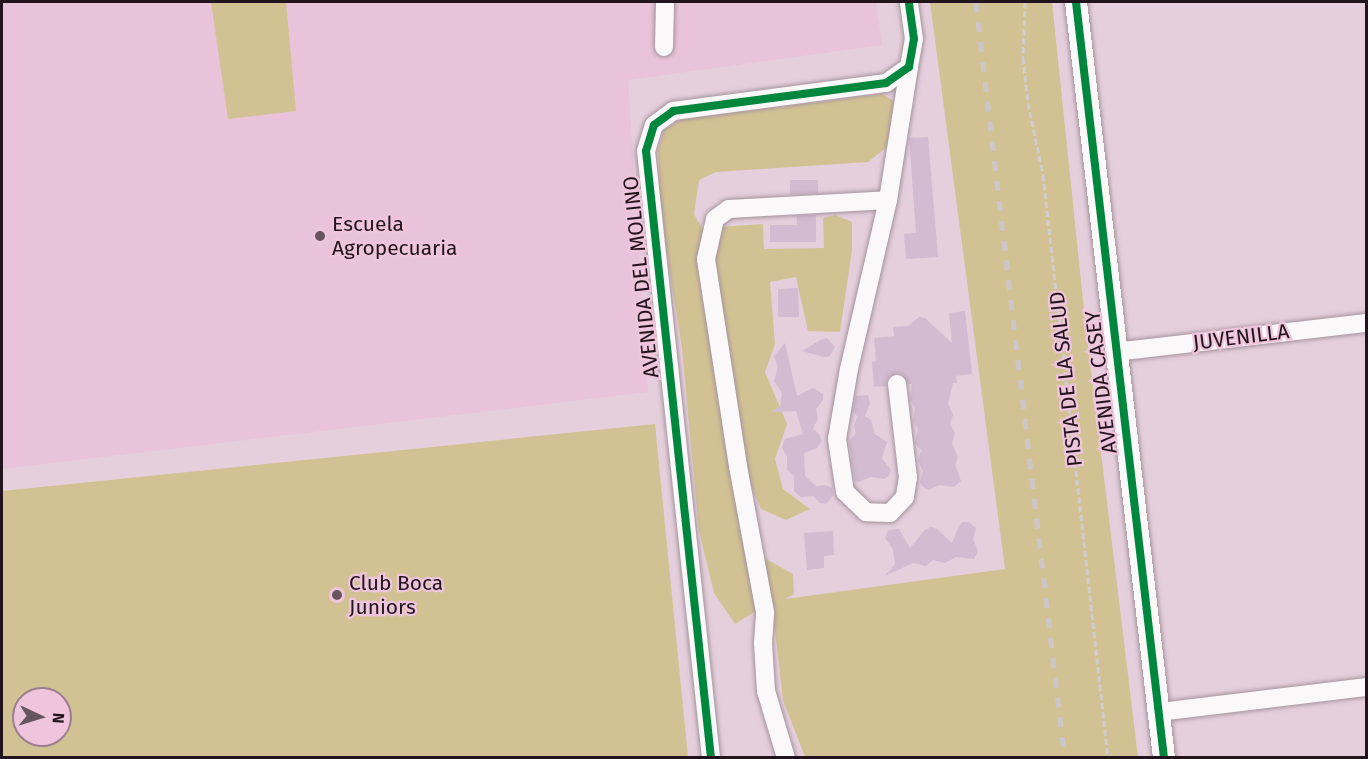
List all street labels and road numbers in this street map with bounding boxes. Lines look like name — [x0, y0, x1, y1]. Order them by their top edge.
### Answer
street label: AVENIDA DEL MOLINO — [618, 175, 664, 379]
street label: PISTA DE LA SALUD — [1044, 290, 1088, 468]
street label: AVENIDA CASEY — [1080, 309, 1122, 455]
street label: JUVENILLA — [1191, 319, 1291, 355]

